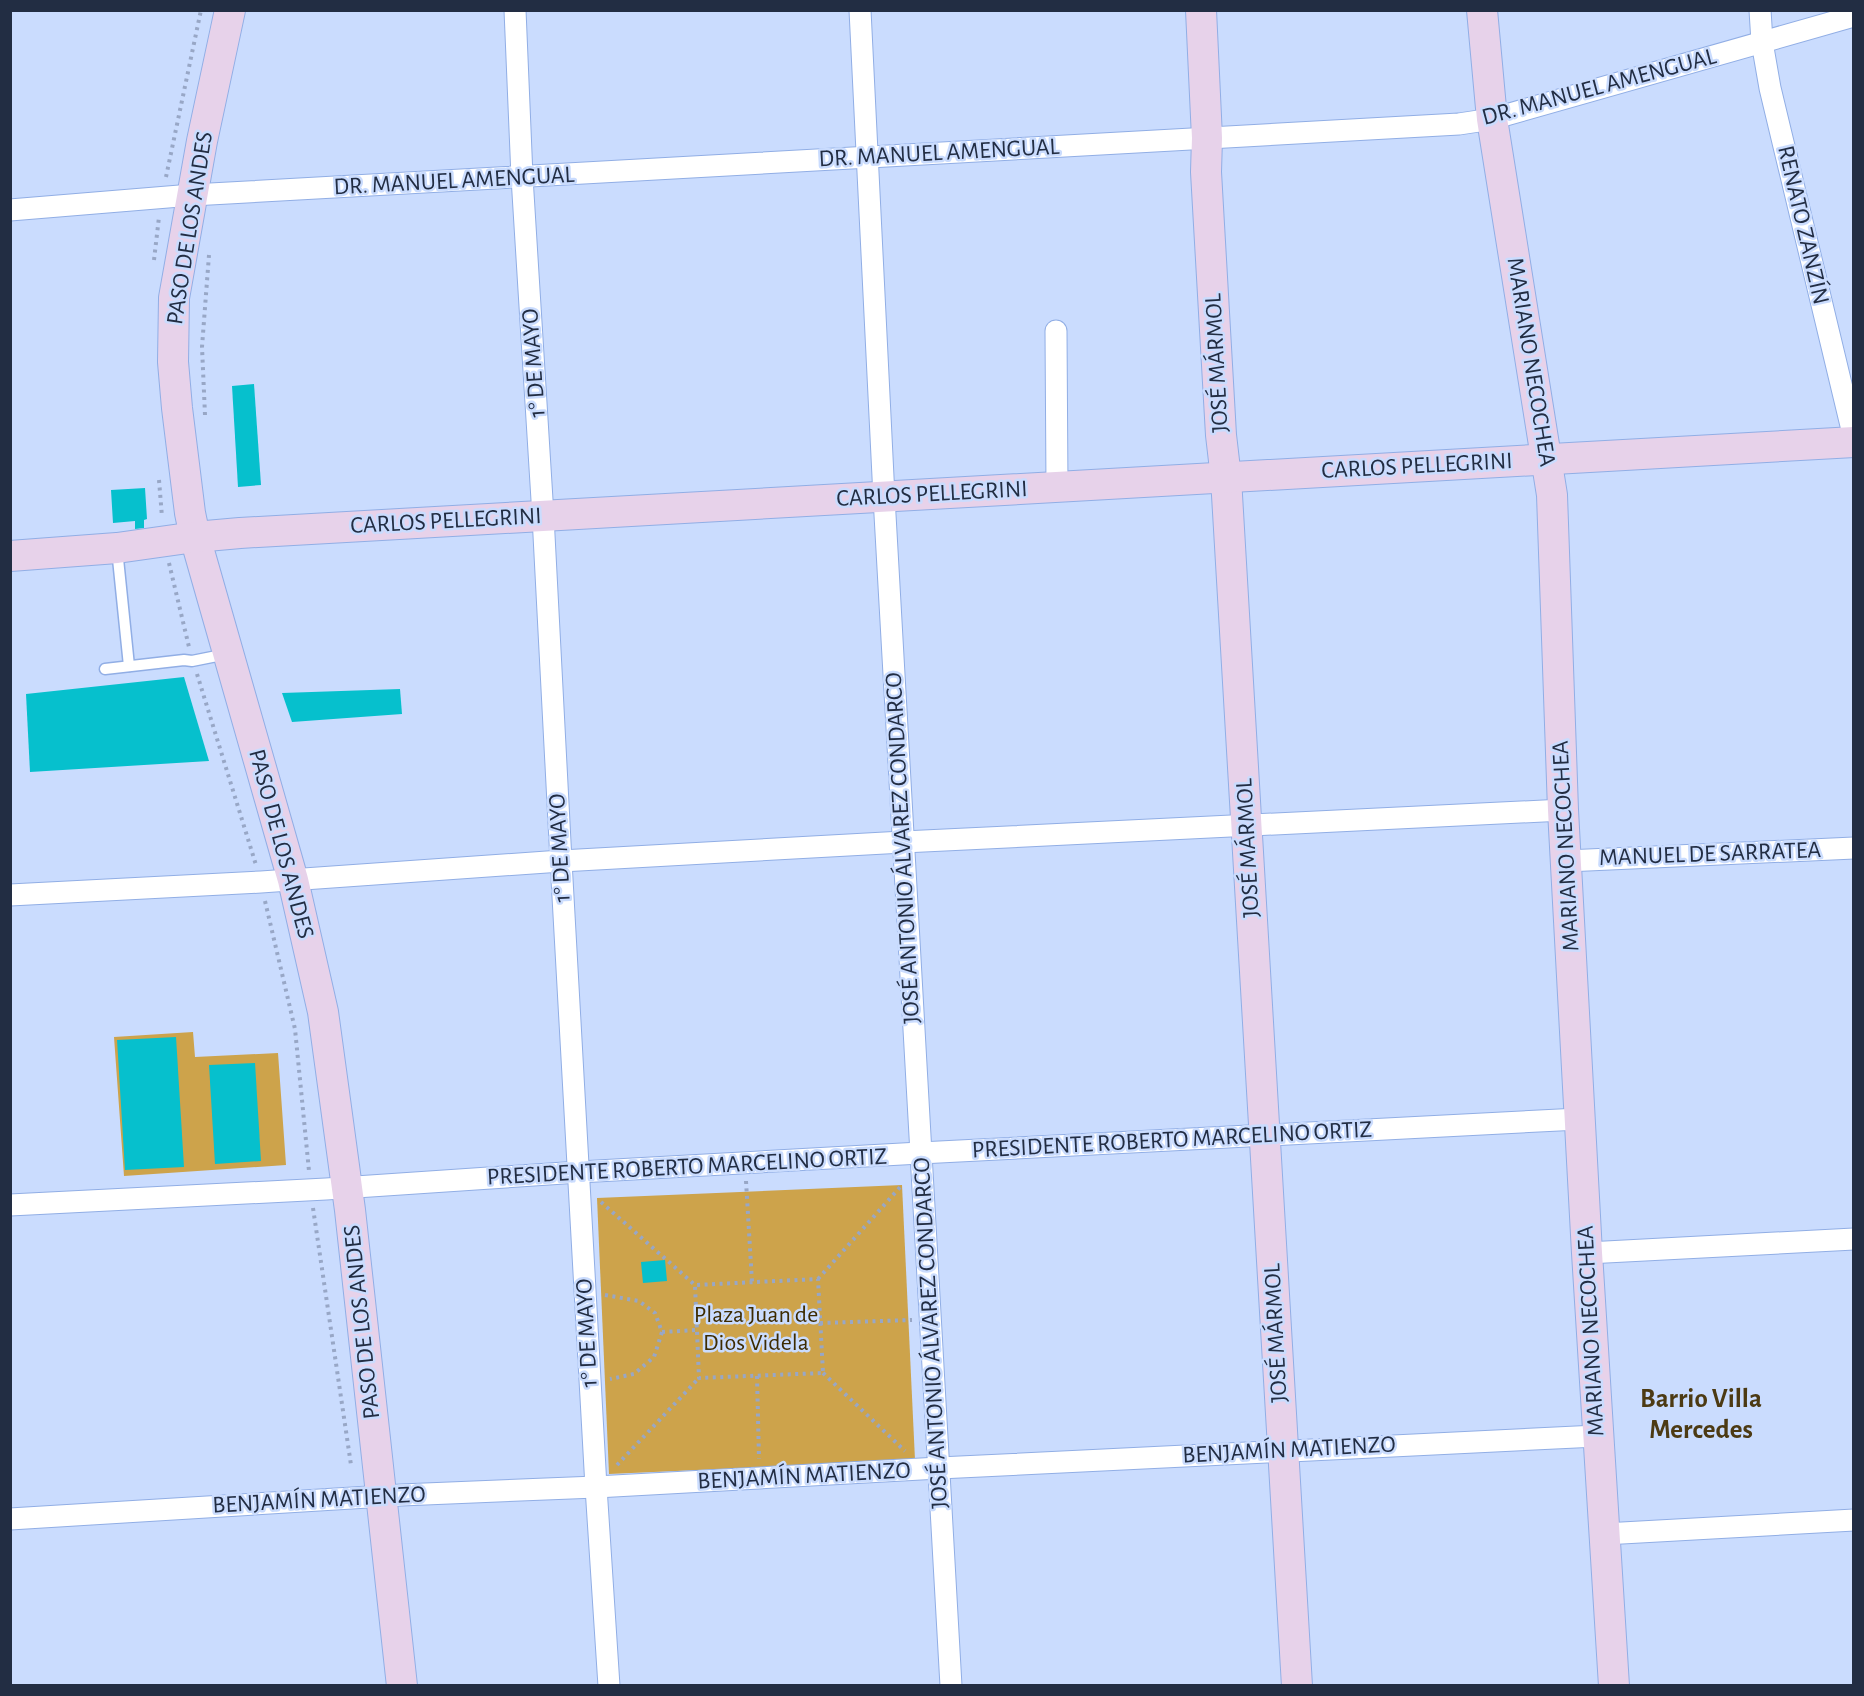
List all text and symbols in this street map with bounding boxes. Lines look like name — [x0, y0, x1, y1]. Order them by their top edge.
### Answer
street label: DR. MANUEL AMENGUAL — [1479, 44, 1719, 130]
street label: PASO DE LOS ANDES — [163, 130, 217, 326]
street label: DR. MANUEL AMENGUAL — [818, 135, 1060, 171]
street label: RENATO ZANZÍN — [1773, 143, 1835, 307]
street label: DR. MANUEL AMENGUAL — [333, 163, 575, 199]
street label: MARIANO NECOCHEA — [1503, 256, 1559, 468]
street label: JOSÉ MÁRMOL — [1199, 293, 1233, 433]
street label: 1° DE MAYO — [518, 308, 550, 418]
street label: CARLOS PELLEGRINI — [1321, 449, 1513, 483]
street label: CARLOS PELLEGRINI — [836, 477, 1028, 511]
street label: CARLOS PELLEGRINI — [350, 504, 542, 538]
street label: JOSÉ ANTONIO ÁLVAREZ CONDARCO — [880, 672, 924, 1024]
street label: MARIANO NECOCHEA — [1548, 740, 1584, 952]
street label: PASO DE LOS ANDES — [244, 747, 318, 941]
street label: JOSÉ MÁRMOL — [1230, 778, 1264, 918]
street label: 1° DE MAYO — [545, 793, 575, 903]
street label: MANUEL DE SARRATEA — [1598, 838, 1822, 870]
street label: PRESIDENTE ROBERTO MARCELINO ORTIZ — [971, 1118, 1373, 1162]
street label: PRESIDENTE ROBERTO MARCELINO ORTIZ — [486, 1145, 888, 1189]
street label: JOSÉ ANTONIO ÁLVAREZ CONDARCO — [908, 1157, 952, 1509]
street label: PASO DE LOS ANDES — [340, 1224, 384, 1420]
street label: MARIANO NECOCHEA — [1573, 1225, 1609, 1437]
street label: JOSÉ MÁRMOL — [1258, 1263, 1292, 1403]
street label: 1° DE MAYO — [572, 1278, 602, 1388]
park label: Plaza Juan de Dios Videla — [694, 1303, 818, 1355]
district label: Barrio Villa Mercedes — [1640, 1385, 1762, 1443]
street label: BENJAMÍN MATIENZO — [1182, 1430, 1396, 1468]
street label: BENJAMÍN MATIENZO — [697, 1456, 911, 1494]
street label: BENJAMÍN MATIENZO — [212, 1480, 426, 1518]

